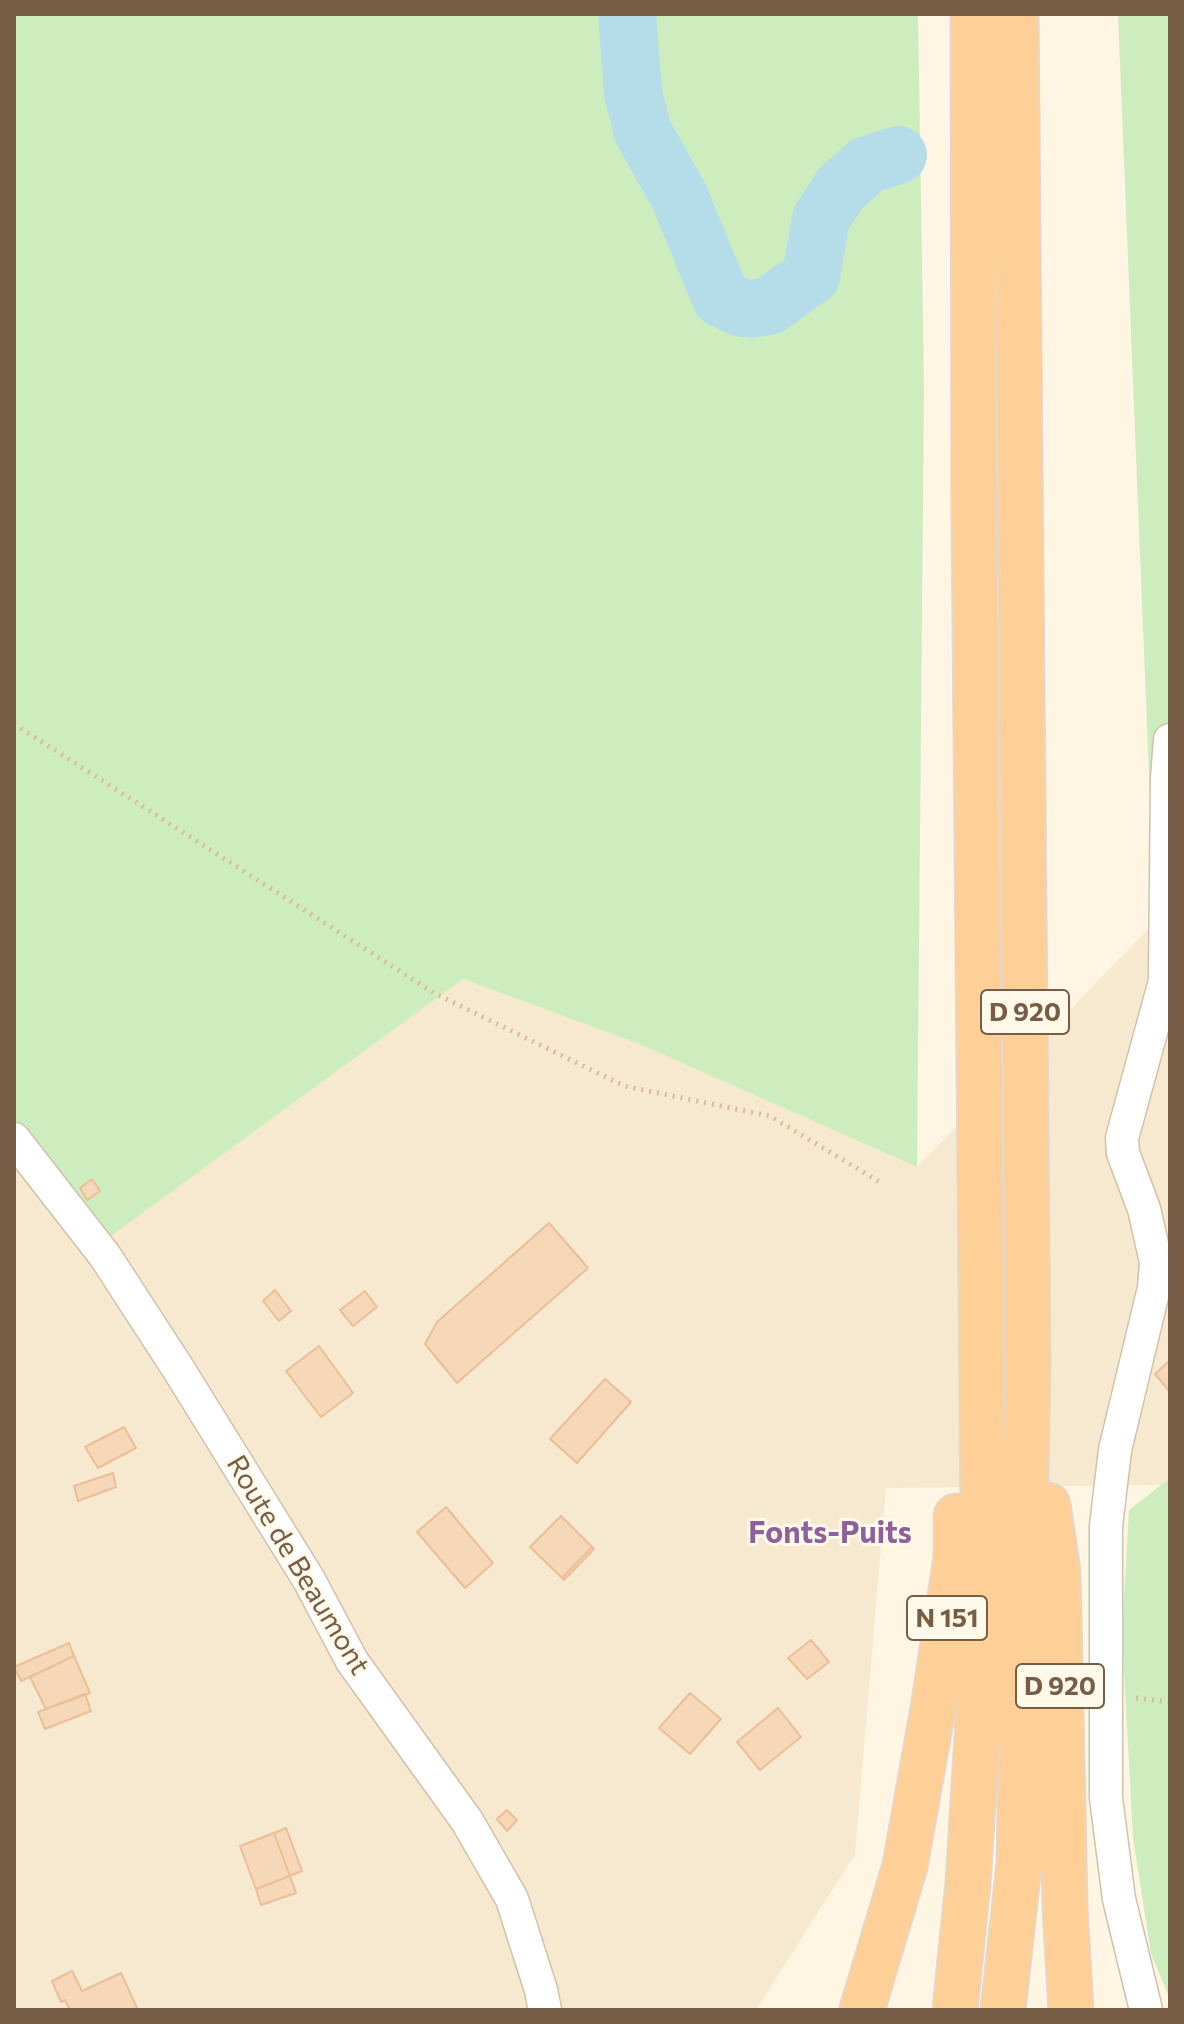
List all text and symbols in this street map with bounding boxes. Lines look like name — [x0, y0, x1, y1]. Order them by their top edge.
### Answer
road number: D 920 — [981, 990, 1069, 1034]
street label: Route de Beaumont — [219, 1449, 377, 1681]
district label: Fonts-Puits — [748, 1515, 912, 1551]
road number: N 151 — [907, 1596, 987, 1640]
road number: D 920 — [1016, 1664, 1104, 1708]

